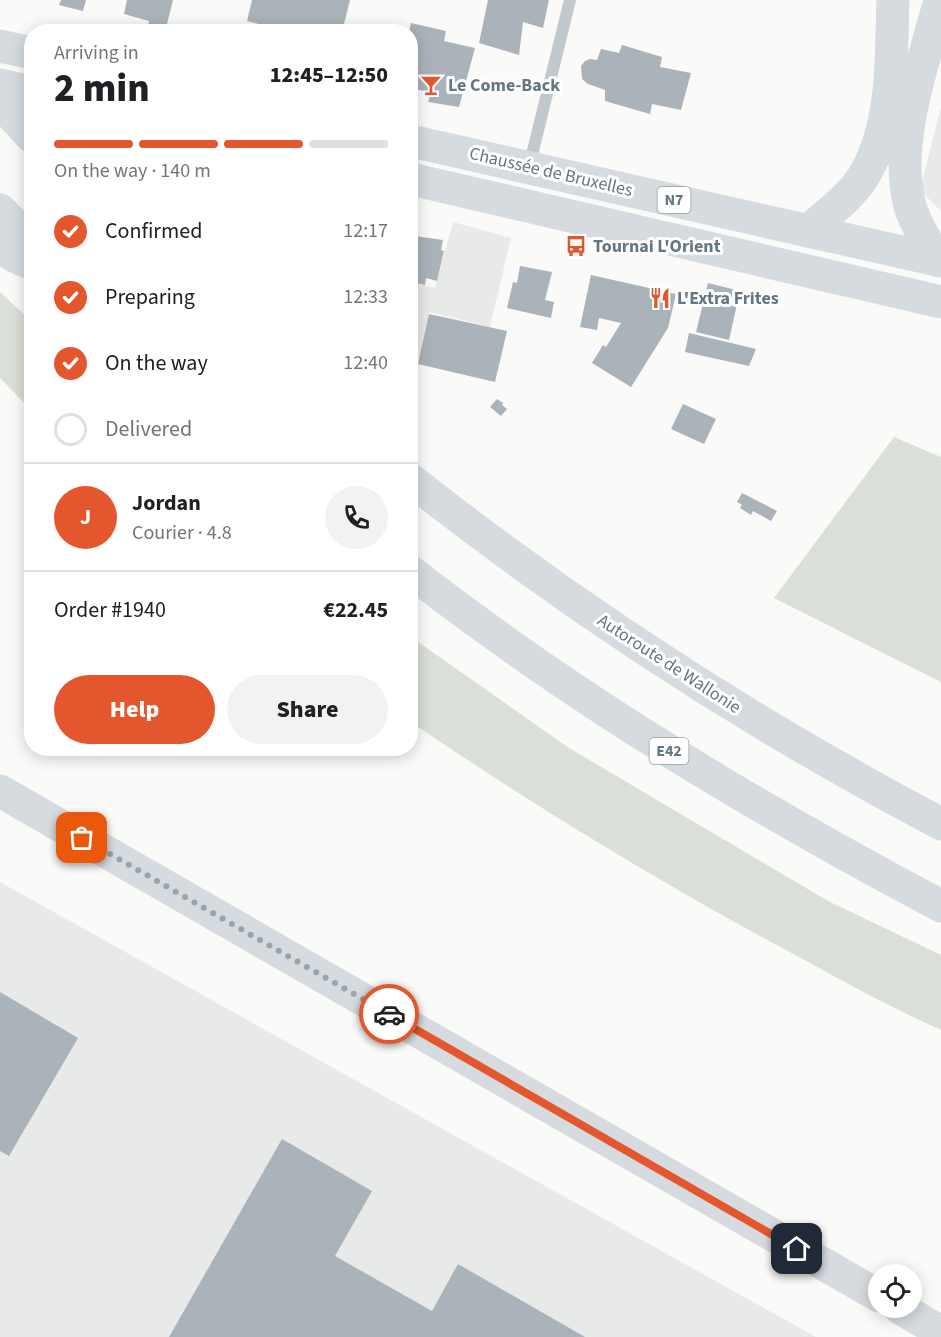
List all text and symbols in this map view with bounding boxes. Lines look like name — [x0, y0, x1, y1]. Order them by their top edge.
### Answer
text: Arriving in — [54, 39, 139, 67]
text: 12:45–12:50 — [270, 59, 388, 91]
text: 2 min — [54, 61, 150, 117]
bar icon: Le Come-Back — [419, 73, 443, 97]
place label: Le Come-Back — [448, 73, 560, 98]
street label: Chaussée de Bruxelles — [467, 141, 635, 203]
text: On the way · 140 m — [54, 157, 211, 185]
road number: N7 — [658, 187, 690, 213]
icon: check — [54, 215, 87, 248]
text: Confirmed — [105, 215, 202, 247]
text: 12:17 — [343, 217, 388, 245]
bus stop icon: Tournai L'Orient — [564, 234, 588, 258]
place label: Tournai L'Orient — [593, 234, 721, 259]
icon: check — [54, 281, 87, 314]
text: Preparing — [105, 281, 195, 313]
text: 12:33 — [343, 283, 388, 311]
restaurant icon: L'Extra Frites — [648, 286, 672, 310]
place label: L'Extra Frites — [677, 286, 779, 311]
icon: check — [54, 347, 87, 380]
text: On the way — [105, 347, 208, 379]
text: 12:40 — [343, 349, 388, 377]
text: Delivered — [105, 413, 192, 445]
button: phone — [325, 486, 388, 549]
text: Jordan — [132, 487, 201, 519]
text: J — [80, 501, 91, 533]
text: Courier · 4.8 — [132, 519, 232, 547]
text: Order #1940 — [54, 594, 166, 626]
text: €22.45 — [323, 594, 388, 626]
street label: Autoroute de Wallonie — [592, 608, 746, 720]
button: Help — [54, 675, 215, 744]
button: Share — [227, 675, 388, 744]
road number: E42 — [650, 738, 688, 764]
pin — [56, 812, 107, 863]
icon: bag — [65, 821, 98, 854]
courier — [359, 984, 419, 1044]
icon: car — [373, 998, 406, 1031]
pin — [771, 1223, 822, 1274]
icon: home — [780, 1232, 813, 1265]
map controls — [868, 1264, 922, 1318]
button: locate — [868, 1264, 922, 1318]

